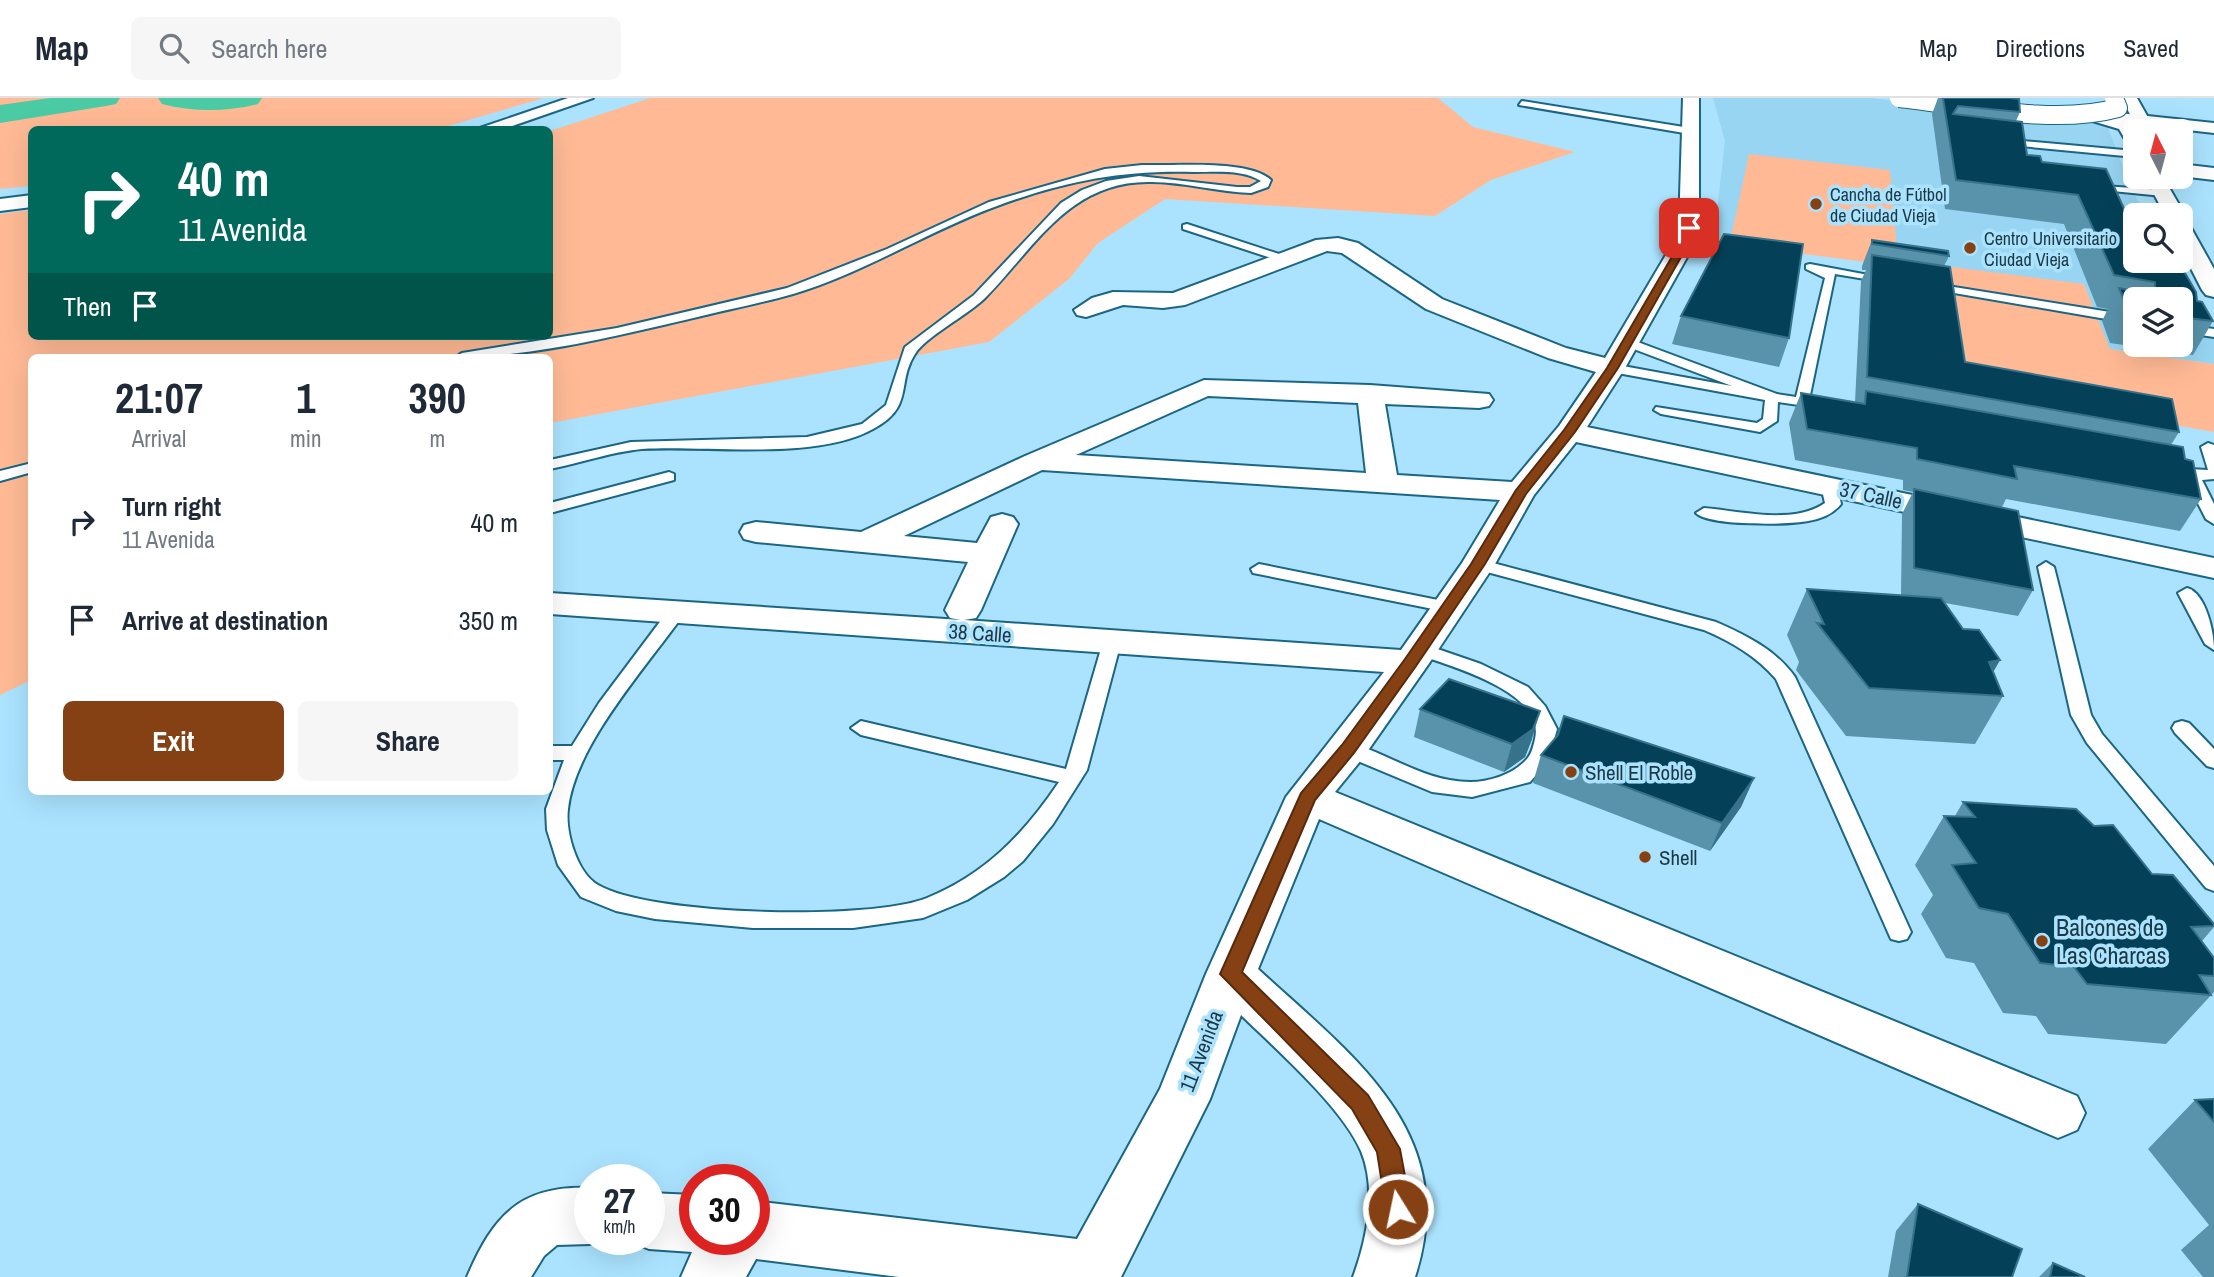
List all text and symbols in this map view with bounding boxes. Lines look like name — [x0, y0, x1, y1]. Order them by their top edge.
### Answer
search box — [131, 17, 621, 80]
text: Map — [35, 26, 89, 70]
icon: search — [155, 29, 193, 67]
text: Search here — [211, 31, 327, 66]
text: Map — [1919, 32, 1957, 64]
text: Directions — [1995, 32, 2085, 64]
text: Saved — [2123, 32, 2179, 64]
north arrow — [2123, 119, 2193, 189]
map controls — [2123, 119, 2193, 357]
text: 40 m — [178, 145, 270, 211]
icon: right — [63, 154, 154, 245]
place label: Cancha de Fútbol de Ciudad Vieja — [1830, 182, 1947, 228]
marker: Cancha de Fútbol de Ciudad Vieja — [1808, 196, 1824, 212]
pin — [1659, 198, 1719, 258]
button: search — [2123, 203, 2193, 273]
text: 11 Avenida — [178, 208, 307, 251]
icon: arrive — [1670, 209, 1708, 247]
place label: Centro Universitario Ciudad Vieja — [1984, 226, 2117, 272]
marker: Centro Universitario Ciudad Vieja — [1962, 240, 1978, 256]
icon: arrive — [126, 287, 164, 325]
button: layers — [2123, 287, 2193, 357]
text: Then — [63, 289, 112, 324]
text: 21:07 — [115, 370, 203, 426]
text: 1 — [296, 370, 315, 426]
text: 390 — [409, 370, 466, 426]
text: Arrival — [132, 423, 186, 454]
text: min — [290, 423, 322, 454]
text: m — [429, 423, 445, 454]
street label: 37 Calle — [1837, 474, 1905, 516]
text: Turn right — [122, 489, 221, 524]
icon: right — [63, 503, 101, 541]
text: 40 m — [471, 505, 518, 540]
text: 11 Avenida — [122, 524, 215, 555]
icon: arrive — [63, 601, 101, 639]
text: Arrive at destination — [122, 603, 328, 638]
text: 350 m — [459, 603, 518, 638]
street label: 38 Calle — [947, 616, 1013, 650]
button: Exit — [63, 701, 284, 781]
button: Share — [298, 701, 518, 781]
place label: Shell El Roble — [1585, 758, 1693, 787]
marker: Shell El Roble — [1563, 764, 1579, 780]
place label: Shell — [1659, 843, 1697, 872]
marker: Shell — [1637, 849, 1653, 865]
place label: Balcones de Las Charcas — [2056, 911, 2166, 971]
marker: Balcones de Las Charcas — [2034, 933, 2050, 949]
street label: 11 Avenida — [1172, 1006, 1230, 1096]
speed limit sign: 30 — [679, 1164, 770, 1255]
position arrow — [1361, 1172, 1435, 1246]
text: 27 — [604, 1177, 635, 1224]
text: km/h — [604, 1214, 636, 1239]

